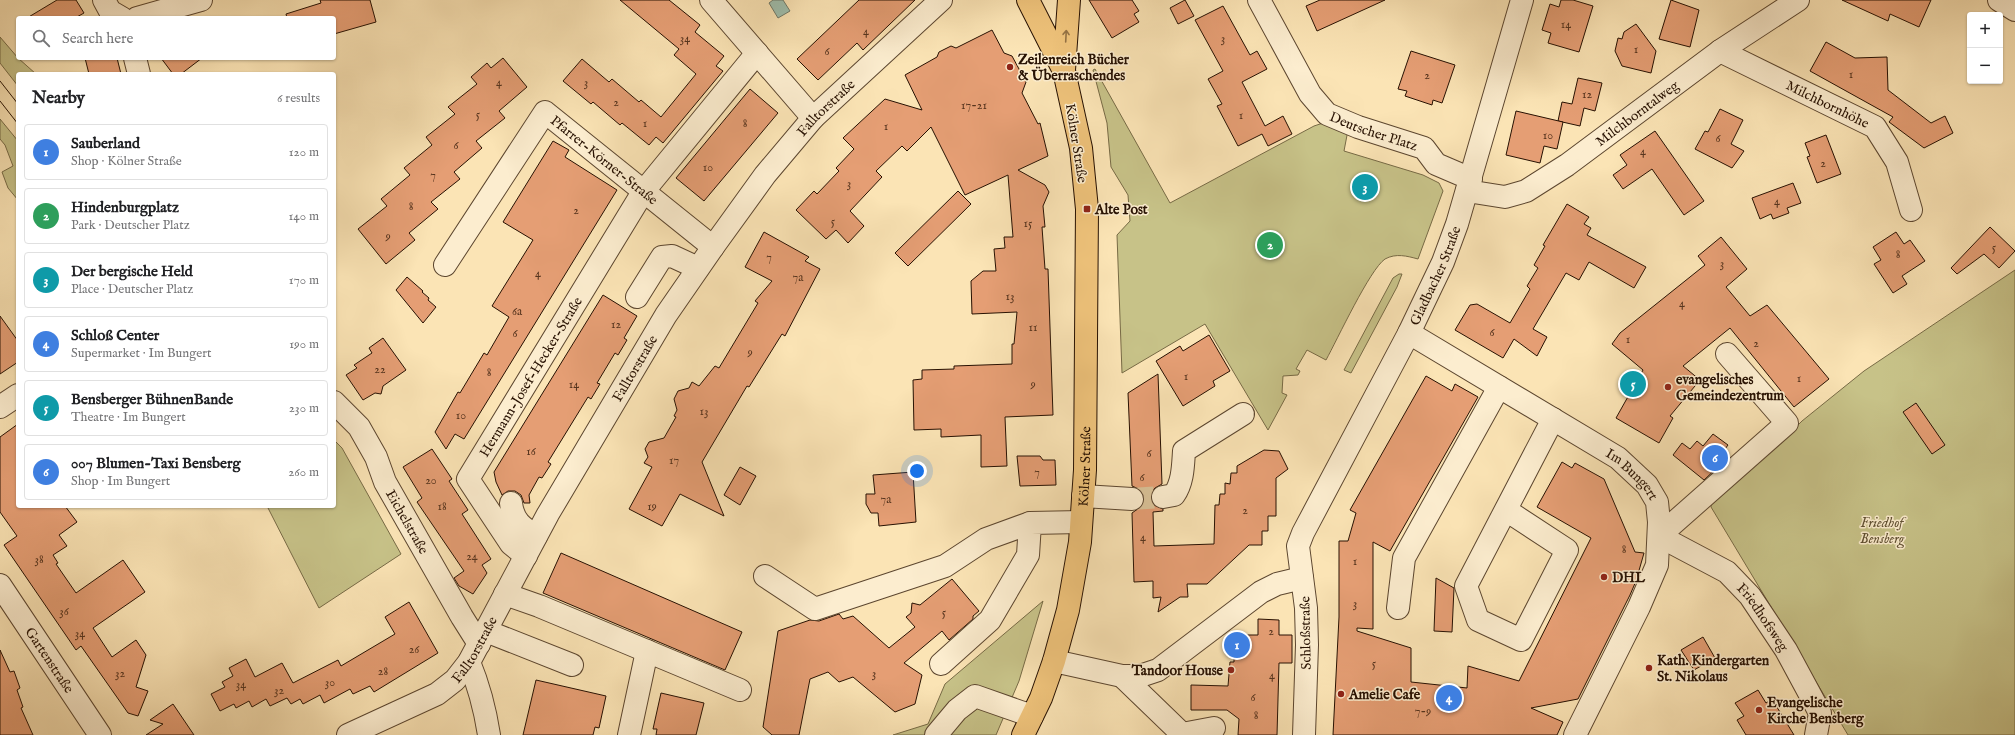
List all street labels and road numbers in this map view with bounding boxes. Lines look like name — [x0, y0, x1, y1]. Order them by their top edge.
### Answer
street label: Falltorstraße — [793, 75, 860, 140]
street label: Milchborntalweg — [1592, 77, 1683, 151]
street label: Milchbornhöhe — [1783, 77, 1872, 133]
street label: Kölner Straße — [1061, 102, 1091, 185]
street label: Deutscher Platz — [1327, 108, 1420, 156]
street label: Pfarrer-Körner-Straße — [546, 112, 662, 209]
street label: Gladbacher Straße — [1406, 223, 1466, 329]
street label: Hermann-Josef-Hecker-Straße — [476, 293, 587, 461]
street label: Falltorstraße — [609, 331, 662, 405]
street label: Kölner Straße — [1074, 426, 1095, 507]
street label: Im Bungert — [1602, 445, 1662, 504]
street label: Eichelstraße — [381, 487, 433, 558]
street label: Friedhofsweg — [1732, 580, 1793, 655]
street label: Schloßstraße — [1296, 595, 1316, 670]
street label: Falltorstraße — [448, 613, 502, 687]
street label: Gartenstraße — [21, 624, 78, 697]

